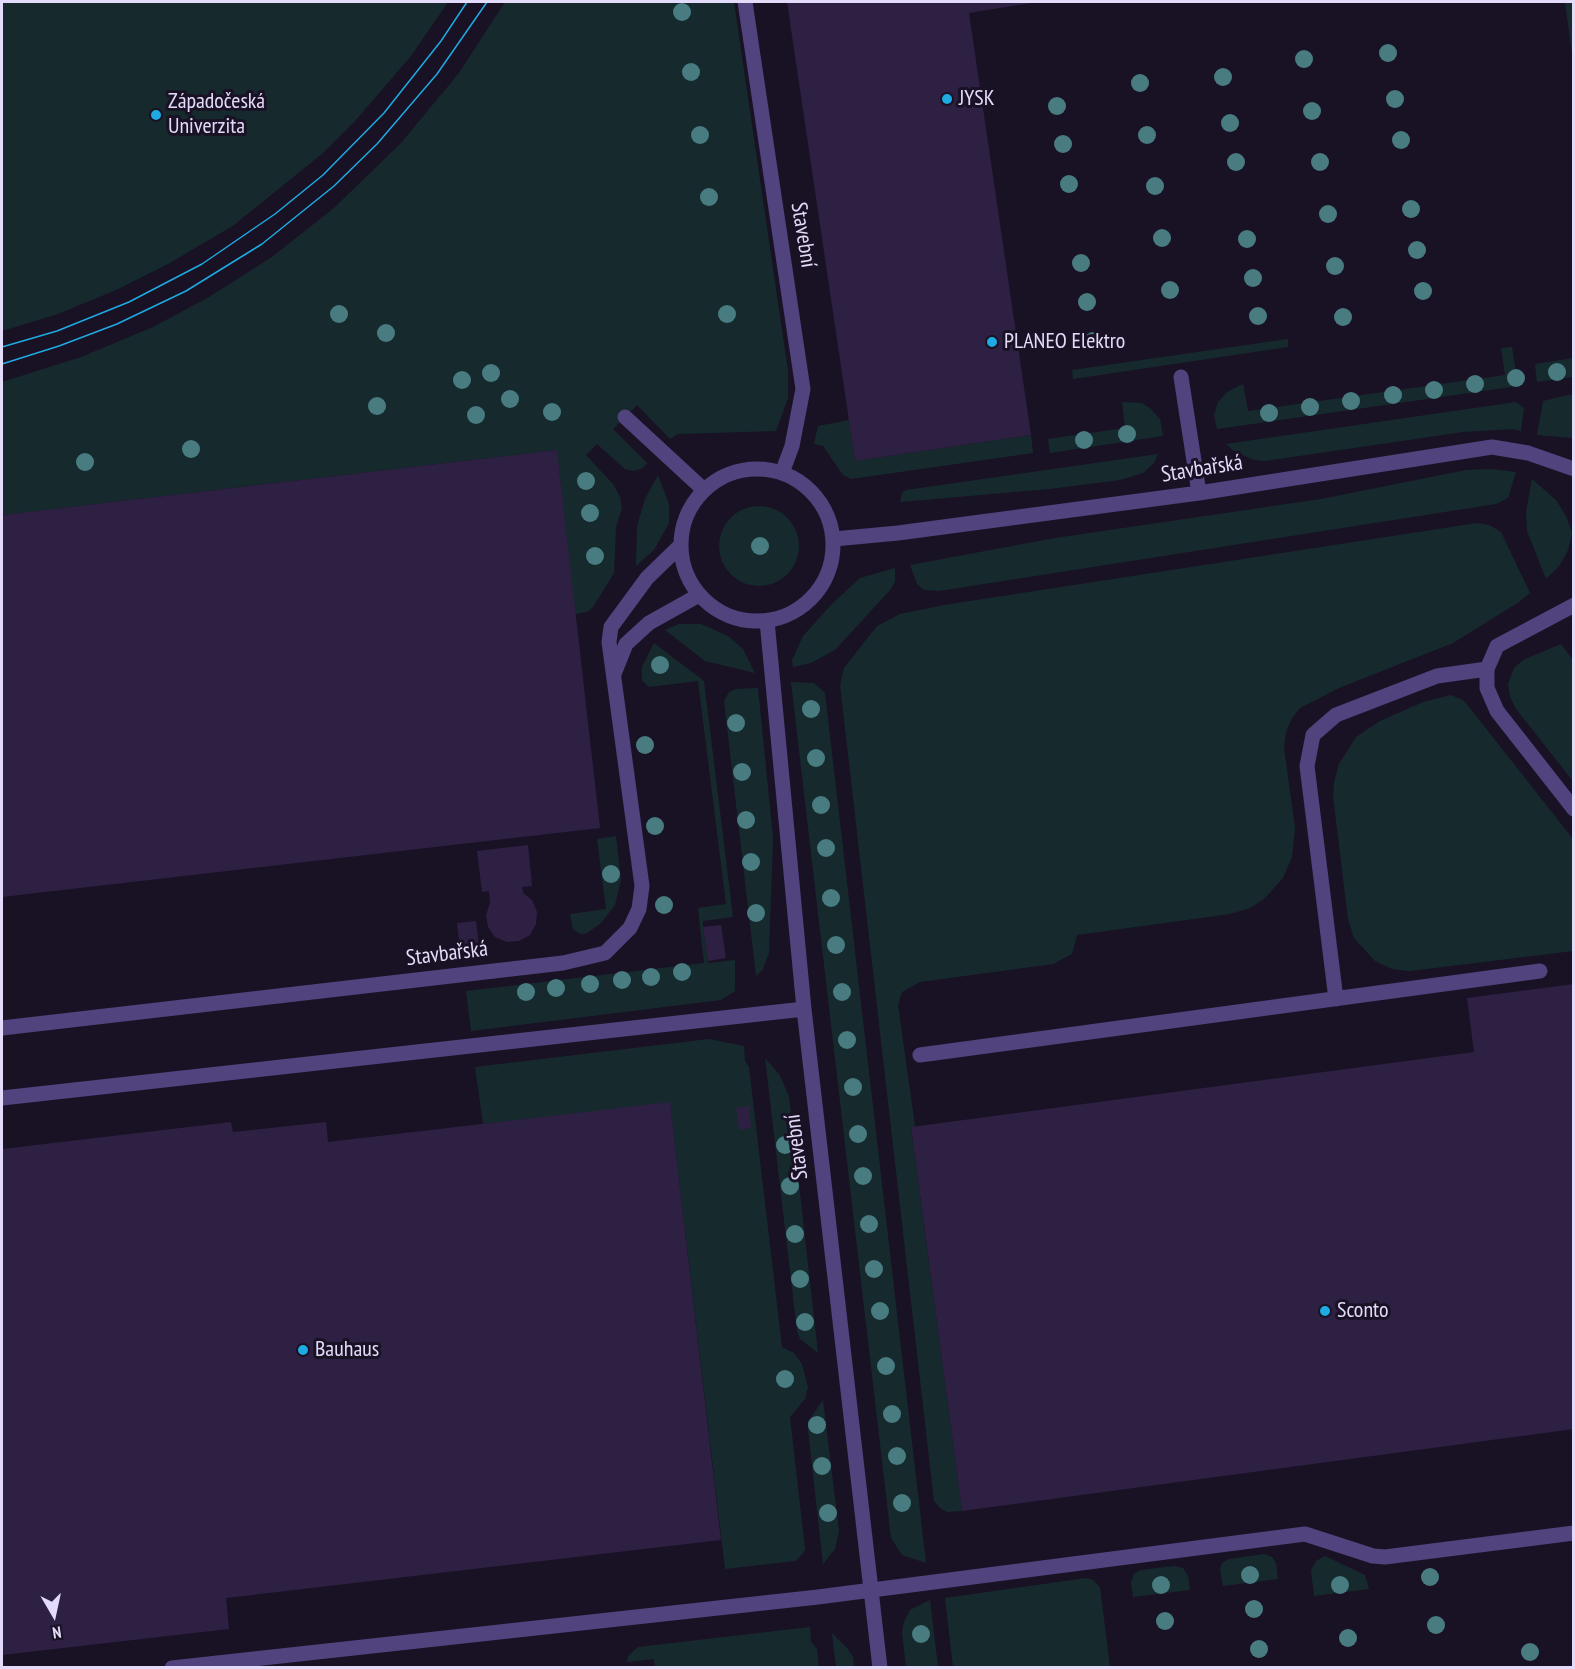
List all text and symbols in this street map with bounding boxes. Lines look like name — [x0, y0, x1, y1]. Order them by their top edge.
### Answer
place label: JYSK — [959, 86, 995, 112]
place label: Západočeská Univerzita — [168, 89, 265, 140]
marker: JYSK — [940, 92, 954, 106]
marker: Západočeská Univerzita — [149, 108, 163, 122]
street label: Stavební — [785, 200, 821, 270]
place label: PLANEO Elektro — [1004, 329, 1125, 355]
marker: PLANEO Elektro — [985, 335, 999, 349]
street label: Stavbařská — [1159, 450, 1245, 488]
street label: Stavbařská — [405, 936, 489, 972]
street label: Stavební — [780, 1113, 814, 1181]
place label: Sconto — [1337, 1298, 1388, 1324]
marker: Sconto — [1318, 1304, 1332, 1318]
place label: Bauhaus — [315, 1337, 379, 1363]
marker: Bauhaus — [296, 1343, 310, 1357]
north arrow — [24, 1585, 84, 1645]
text: N — [51, 1622, 63, 1643]

